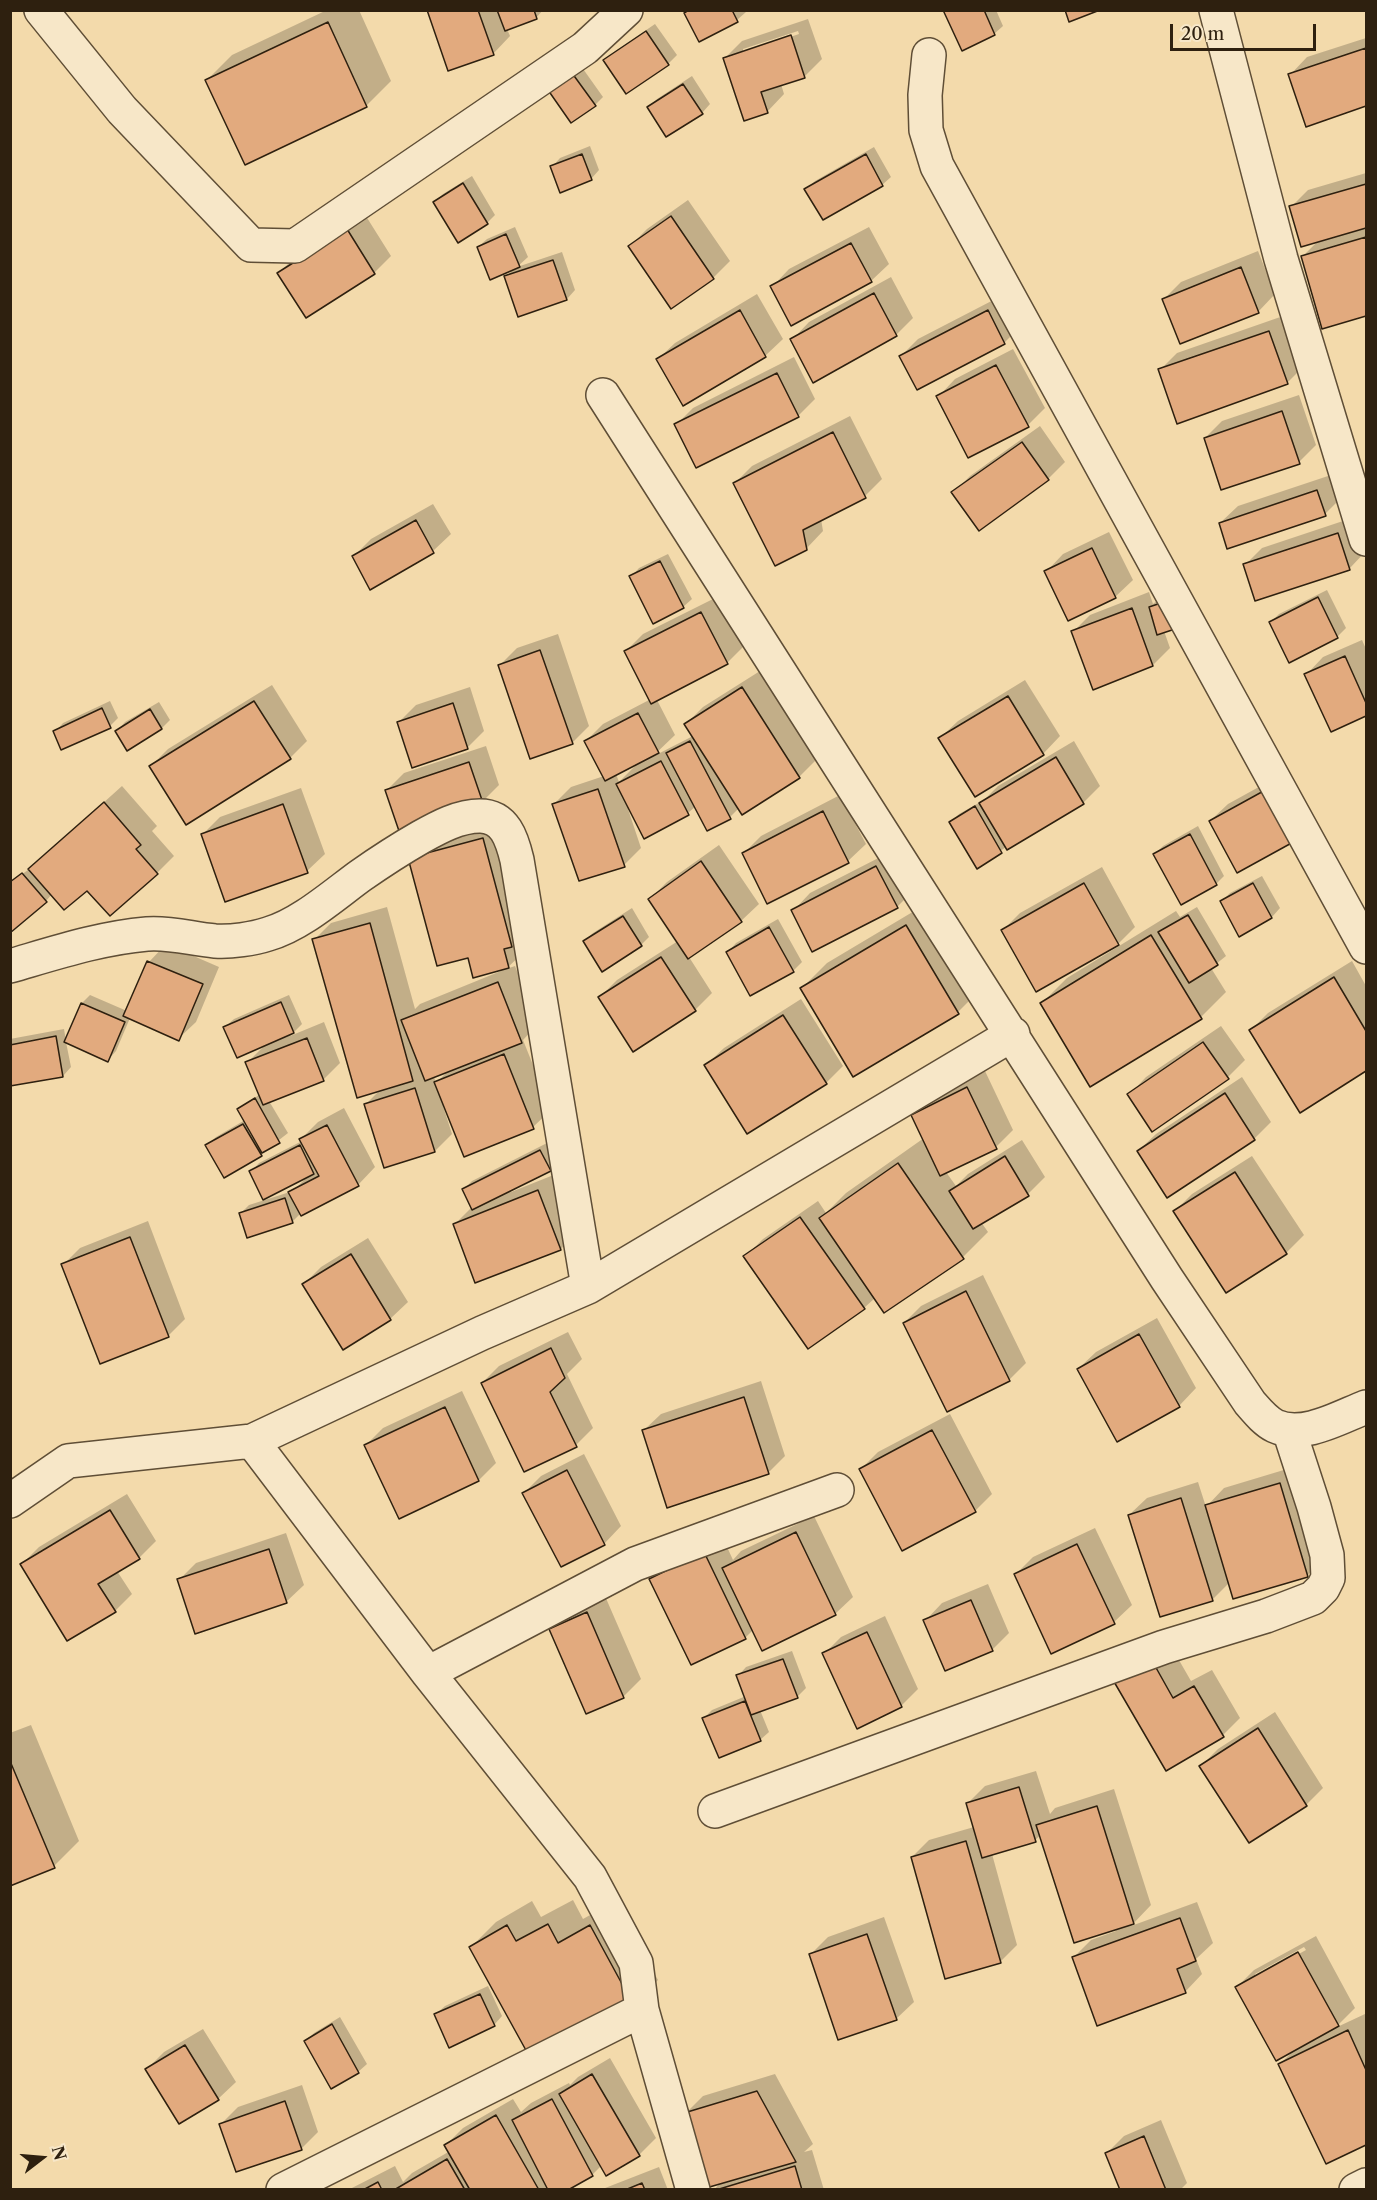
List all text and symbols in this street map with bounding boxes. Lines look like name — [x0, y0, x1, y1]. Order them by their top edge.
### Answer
scale bar — [1173, 12, 1318, 50]
text: 20 m — [1181, 23, 1224, 45]
north arrow — [12, 2128, 72, 2188]
text: N — [48, 2144, 71, 2162]

